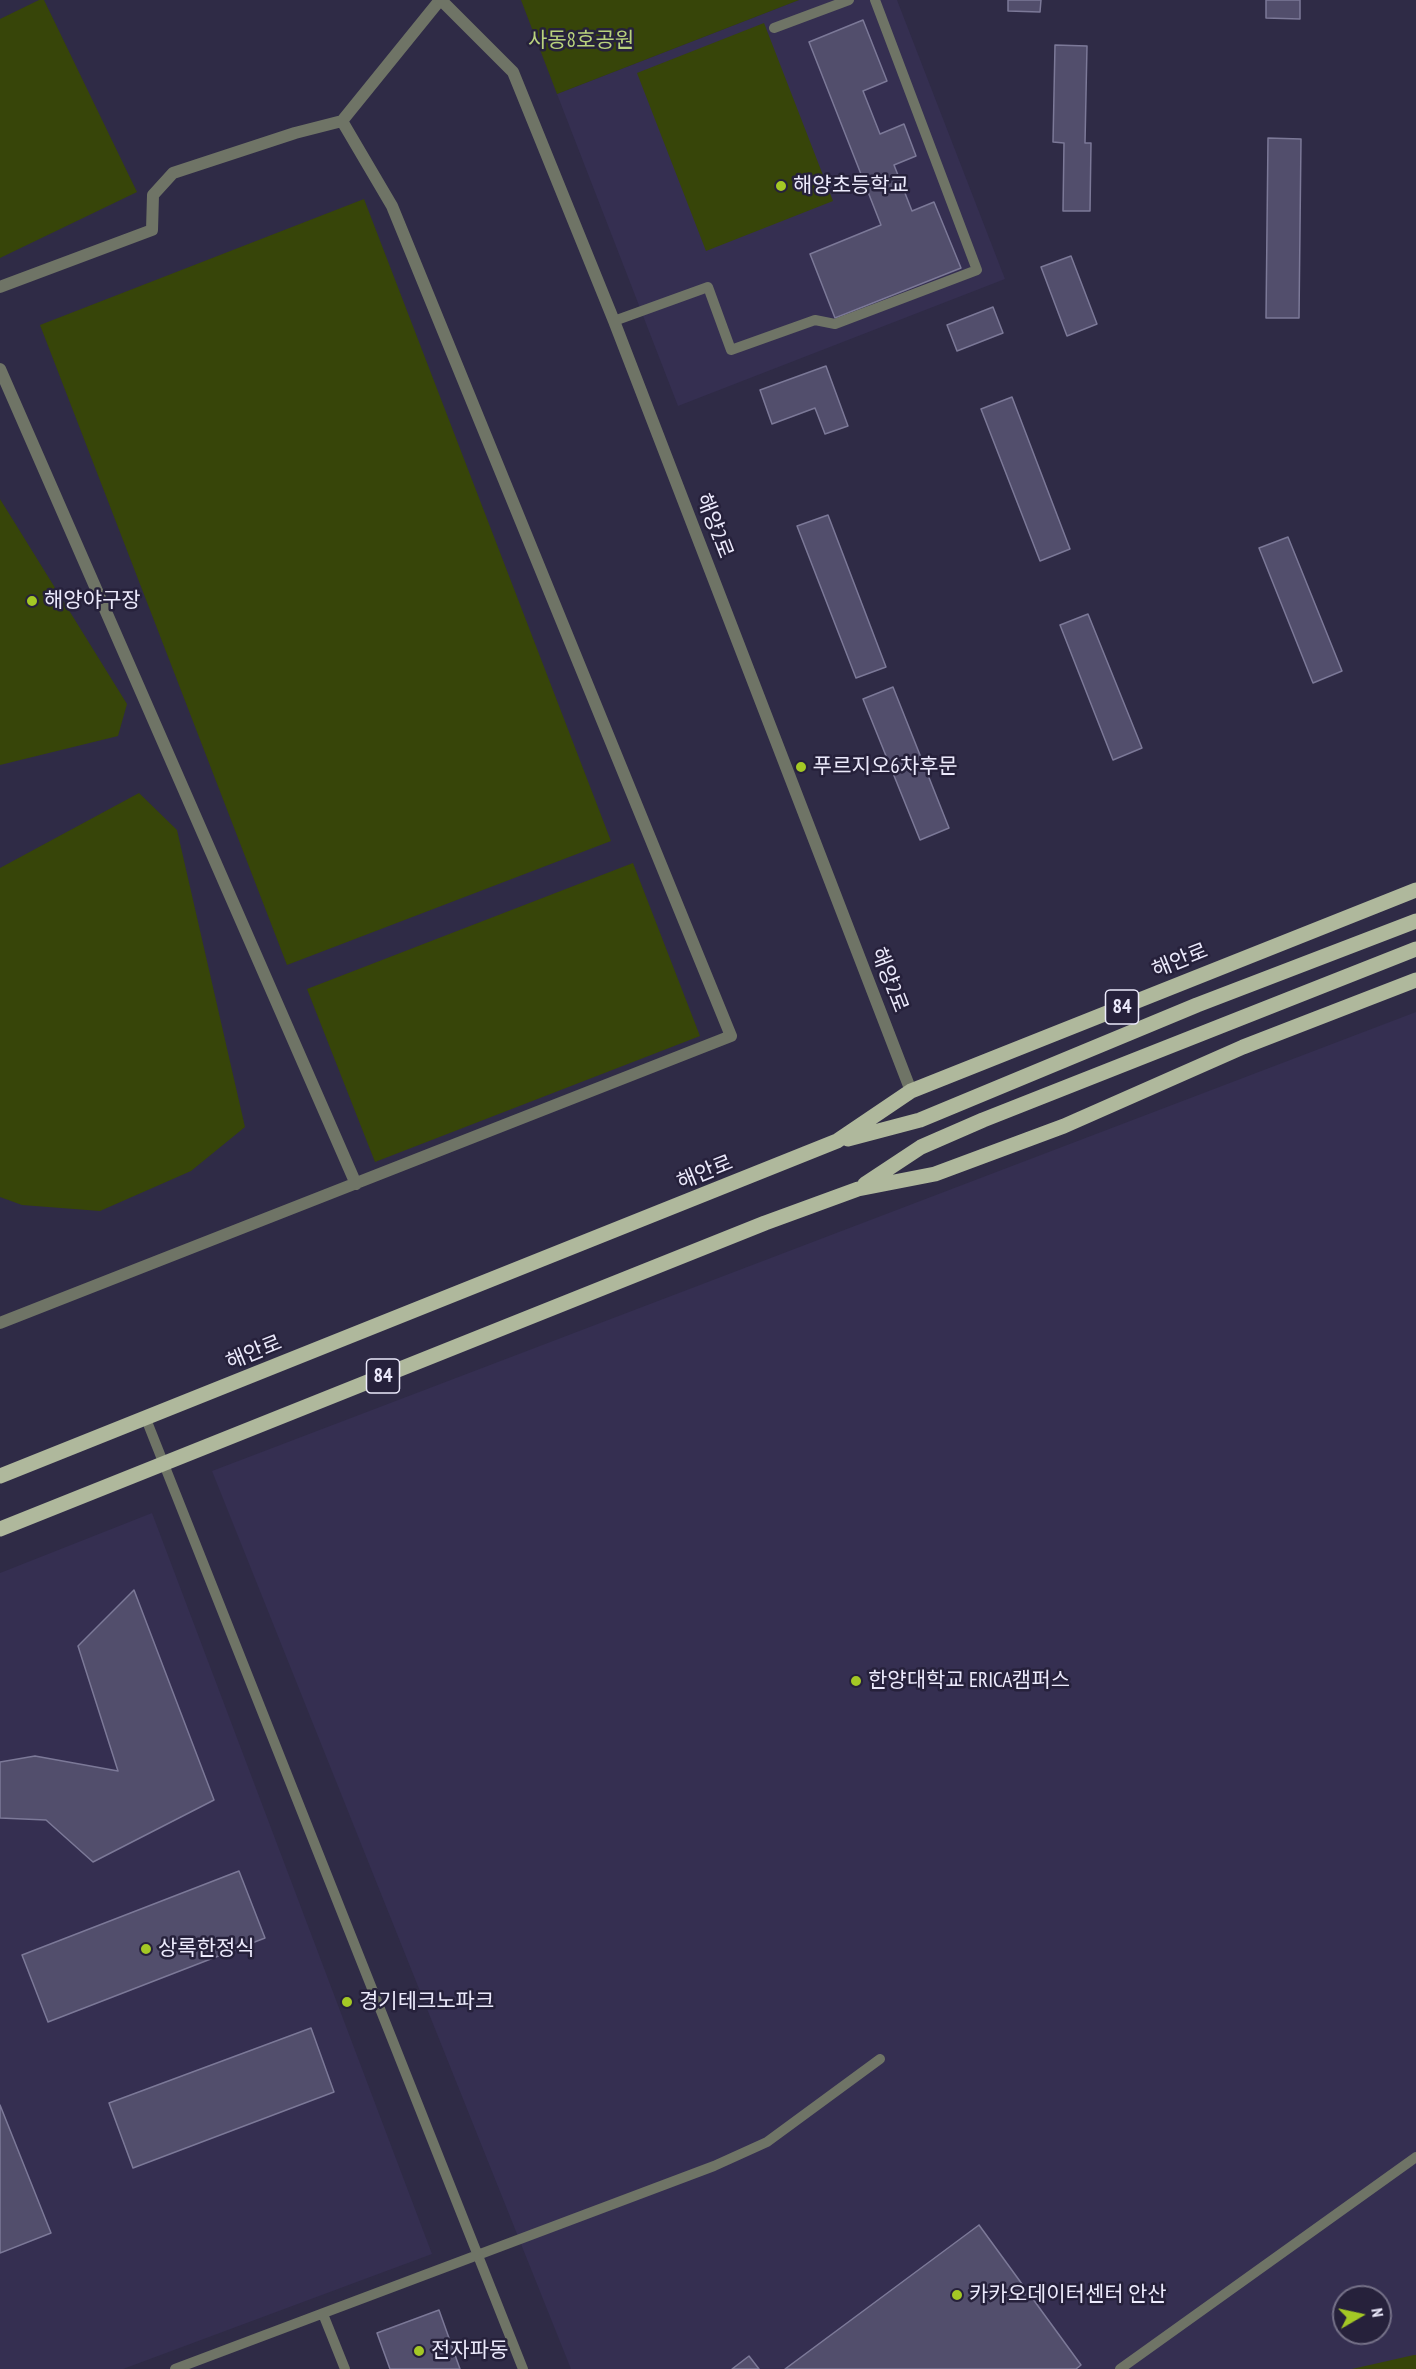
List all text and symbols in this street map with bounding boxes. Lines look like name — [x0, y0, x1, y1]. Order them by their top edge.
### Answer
park label: 사동8호공원 — [528, 28, 634, 54]
place label: 해양초등학교 — [793, 173, 909, 199]
marker: 해양초등학교 — [774, 179, 788, 193]
street label: 해양2로 — [690, 490, 738, 562]
place label: 해양야구장 — [44, 588, 141, 614]
marker: 해양야구장 — [25, 594, 39, 608]
place label: 푸르지오6차후문 — [813, 754, 958, 780]
marker: 푸르지오6차후문 — [794, 760, 808, 774]
street label: 해안로 — [1148, 938, 1212, 984]
street label: 해양2로 — [865, 944, 913, 1016]
road number: 84 — [1106, 990, 1138, 1024]
street label: 해안로 — [673, 1150, 737, 1196]
street label: 해안로 — [222, 1330, 286, 1376]
road number: 84 — [366, 1359, 400, 1393]
place label: 한양대학교 ERICA캠퍼스 — [868, 1668, 1070, 1694]
marker: 한양대학교 ERICA캠퍼스 — [849, 1674, 863, 1688]
place label: 상록한정식 — [158, 1936, 255, 1962]
marker: 상록한정식 — [139, 1942, 153, 1956]
place label: 경기테크노파크 — [359, 1989, 494, 2015]
marker: 경기테크노파크 — [340, 1995, 354, 2009]
place label: 카카오데이터센터 안산 — [969, 2282, 1167, 2308]
north arrow — [1332, 2285, 1392, 2345]
marker: 카카오데이터센터 안산 — [950, 2288, 964, 2302]
text: N — [1367, 2307, 1388, 2318]
place label: 전자파동 — [431, 2338, 508, 2364]
marker: 전자파동 — [412, 2344, 426, 2358]

